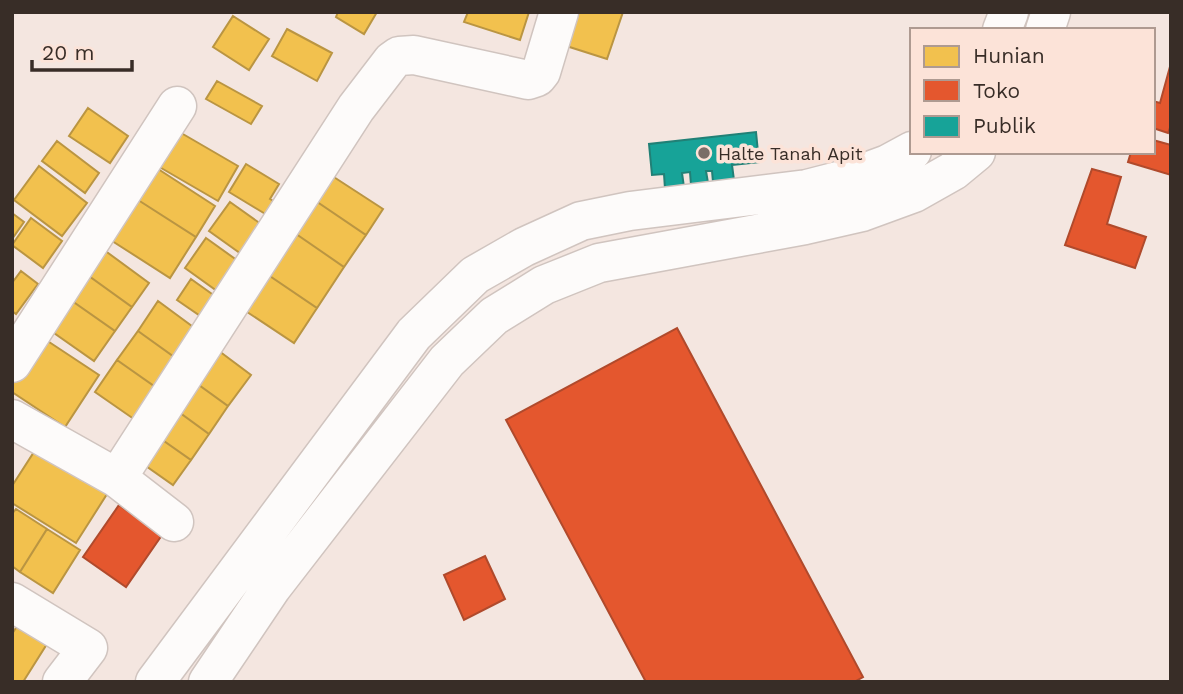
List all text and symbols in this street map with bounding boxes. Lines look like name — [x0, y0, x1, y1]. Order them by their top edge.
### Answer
scale bar — [32, 28, 131, 72]
legend — [910, 28, 1155, 154]
text: 20 m — [42, 40, 94, 65]
text: Hunian — [973, 43, 1045, 68]
text: Toko — [973, 78, 1020, 103]
text: Publik — [973, 113, 1036, 138]
place label: Halte Tanah Apit — [718, 143, 863, 164]
marker: Halte Tanah Apit — [696, 145, 712, 161]

